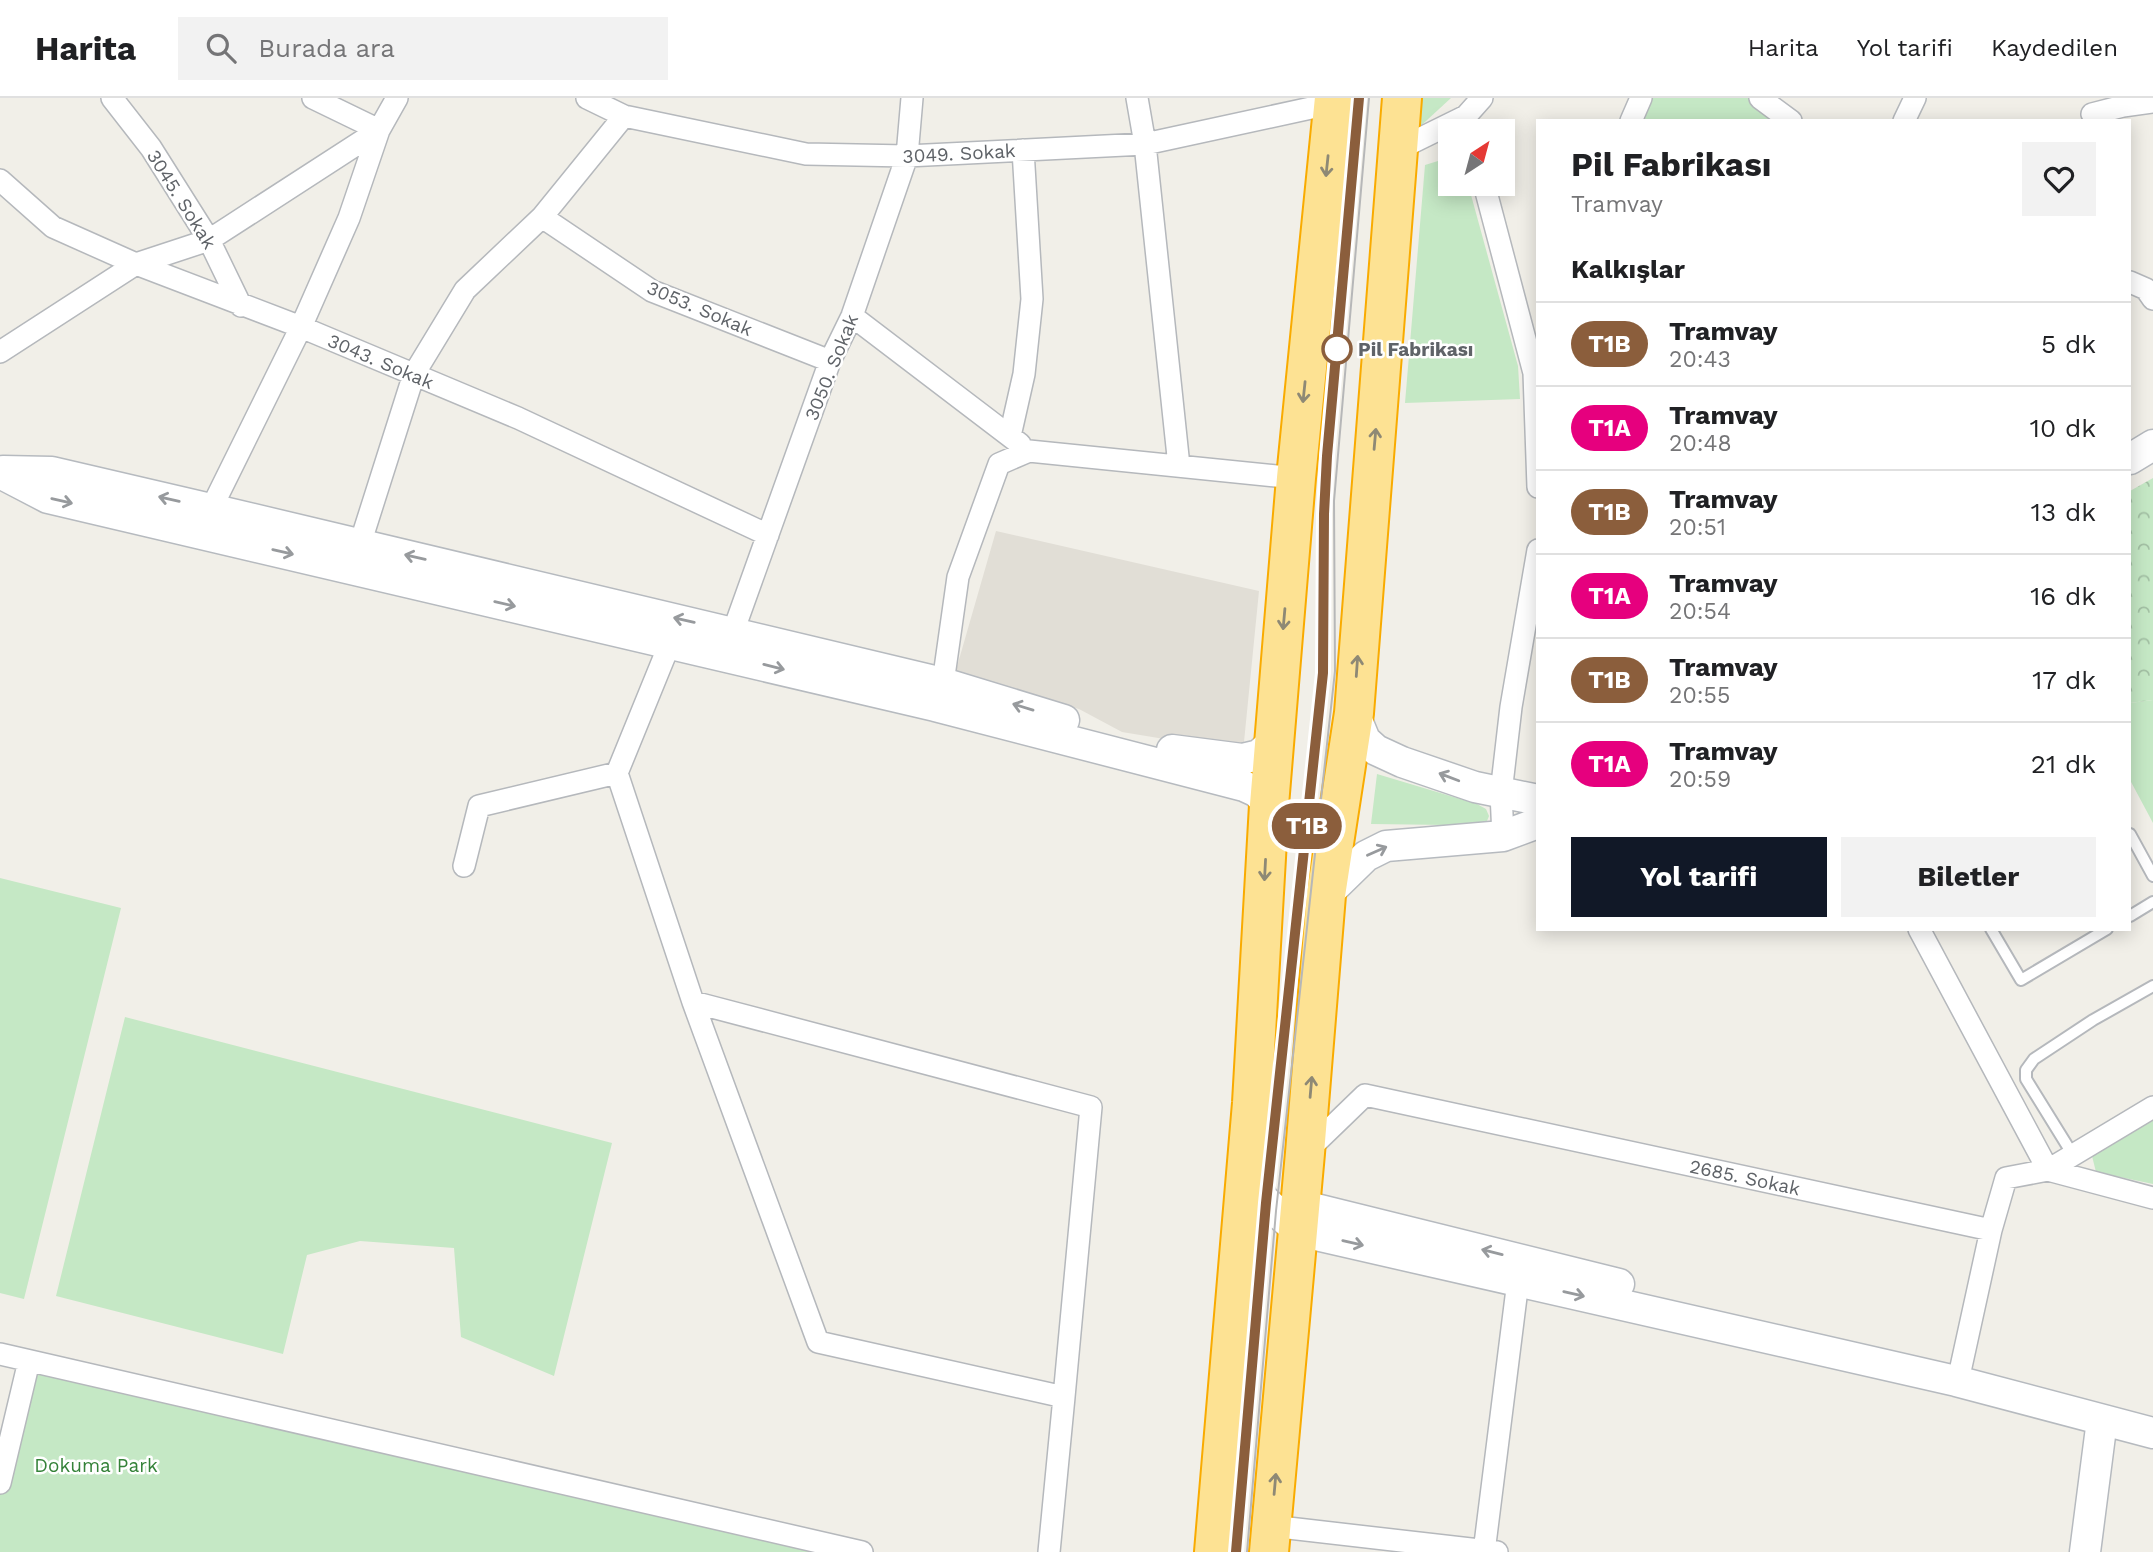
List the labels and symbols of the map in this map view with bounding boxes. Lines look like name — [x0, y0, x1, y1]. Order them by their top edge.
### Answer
north arrow — [1438, 119, 1516, 196]
street label: 3049. Sokak — [902, 139, 1016, 168]
street label: 3045. Sokak — [142, 145, 221, 253]
one-way arrow — [1321, 154, 1334, 177]
street label: 3053. Sokak — [644, 276, 756, 341]
street label: 3050. Sokak — [800, 311, 863, 424]
street label: 3043. Sokak — [324, 329, 437, 394]
marker: Pil Fabrikası — [1322, 334, 1352, 364]
place label: Pil Fabrikası — [1358, 338, 1473, 361]
one-way arrow — [1298, 380, 1311, 403]
one-way arrow — [1369, 428, 1382, 451]
one-way arrow — [158, 492, 181, 505]
one-way arrow — [50, 495, 73, 508]
one-way arrow — [271, 546, 294, 559]
one-way arrow — [404, 550, 426, 563]
one-way arrow — [493, 598, 516, 611]
one-way arrow — [1277, 607, 1290, 630]
one-way arrow — [673, 613, 696, 627]
one-way arrow — [1351, 655, 1364, 678]
one-way arrow — [762, 661, 785, 674]
one-way arrow — [1012, 700, 1034, 713]
one-way arrow — [1438, 770, 1460, 782]
line badge: T1B — [1267, 803, 1347, 849]
one-way arrow — [1366, 844, 1387, 857]
one-way arrow — [1258, 858, 1271, 881]
one-way arrow — [1304, 1075, 1317, 1098]
street label: 2685. Sokak — [1687, 1155, 1803, 1200]
one-way arrow — [1341, 1237, 1364, 1251]
one-way arrow — [1481, 1245, 1504, 1258]
one-way arrow — [1562, 1288, 1585, 1301]
park label: Dokuma Park — [34, 1454, 158, 1477]
one-way arrow — [1269, 1473, 1282, 1496]

